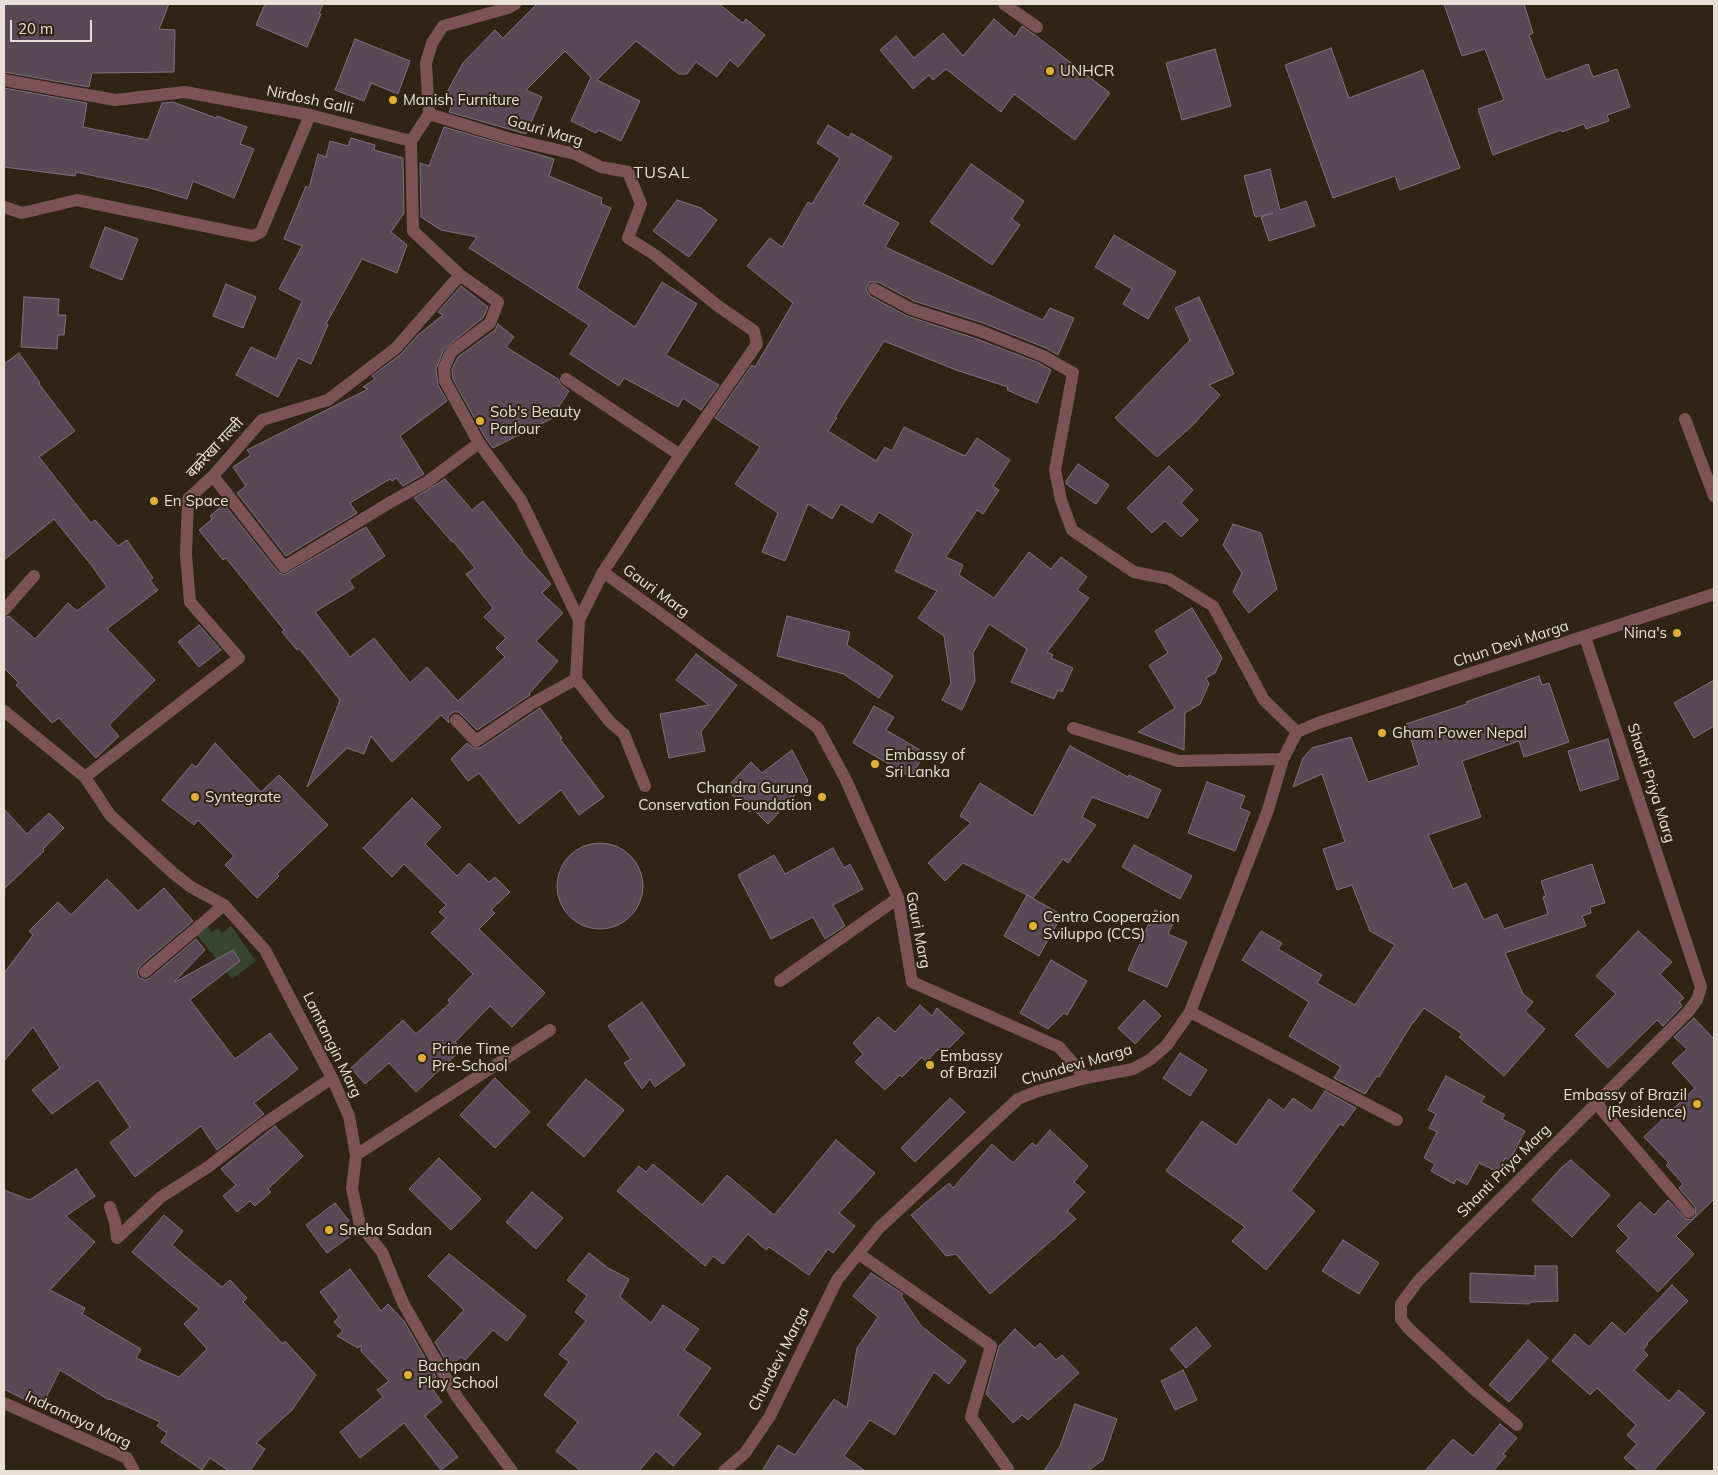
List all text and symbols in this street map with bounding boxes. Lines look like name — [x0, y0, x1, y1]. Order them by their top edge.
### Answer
scale bar — [12, 10, 95, 42]
text: 20 m — [18, 19, 53, 38]
place label: UNHCR — [1060, 62, 1114, 80]
marker: UNHCR — [1044, 65, 1056, 77]
street label: Nirdosh Galli — [265, 82, 355, 118]
place label: Manish Furniture — [403, 91, 520, 109]
marker: Manish Furniture — [387, 94, 399, 106]
street label: Gauri Marg — [505, 112, 585, 150]
district label: TUSAL — [633, 163, 691, 183]
place label: Sob's Beauty Parlour — [490, 403, 581, 438]
street label: बक्ररेखा गल्ली — [183, 414, 247, 482]
marker: Sob's Beauty Parlour — [474, 415, 486, 427]
place label: En Space — [164, 492, 228, 510]
marker: En Space — [148, 495, 160, 507]
street label: Gauri Marg — [619, 561, 693, 621]
street label: Chun Devi Marga — [1451, 617, 1571, 671]
place label: Nina's — [1624, 624, 1667, 642]
marker: Nina's — [1671, 627, 1683, 639]
street label: Shanti Priya Marg — [1623, 721, 1679, 845]
place label: Gham Power Nepal — [1392, 724, 1527, 742]
marker: Gham Power Nepal — [1376, 727, 1388, 739]
place label: Embassy of Sri Lanka — [885, 746, 965, 781]
marker: Embassy of Sri Lanka — [869, 758, 881, 770]
place label: Chandra Gurung Conservation Foundation — [638, 779, 812, 814]
place label: Syntegrate — [205, 788, 281, 806]
marker: Syntegrate — [189, 791, 201, 803]
marker: Chandra Gurung Conservation Foundation — [816, 791, 828, 803]
street label: Gauri Marg — [902, 890, 934, 970]
place label: Centro Cooperazion Sviluppo (CCS) — [1043, 908, 1180, 943]
marker: Centro Cooperazion Sviluppo (CCS) — [1027, 920, 1039, 932]
street label: Lamtangin Marg — [299, 989, 365, 1101]
place label: Prime Time Pre-School — [432, 1040, 510, 1075]
street label: Chundevi Marga — [1020, 1041, 1134, 1089]
place label: Embassy of Brazil — [940, 1047, 1003, 1082]
marker: Prime Time Pre-School — [416, 1052, 428, 1064]
marker: Embassy of Brazil — [924, 1059, 936, 1071]
place label: Embassy of Brazil (Residence) — [1563, 1086, 1687, 1121]
marker: Embassy of Brazil (Residence) — [1691, 1098, 1703, 1110]
street label: Shanti Priya Marg — [1454, 1121, 1554, 1221]
place label: Sneha Sadan — [339, 1221, 432, 1239]
marker: Sneha Sadan — [323, 1224, 335, 1236]
street label: Chundevi Marga — [745, 1304, 813, 1414]
place label: Bachpan Play School — [418, 1357, 498, 1392]
marker: Bachpan Play School — [402, 1369, 414, 1381]
street label: Indramaya Marg — [22, 1388, 134, 1452]

